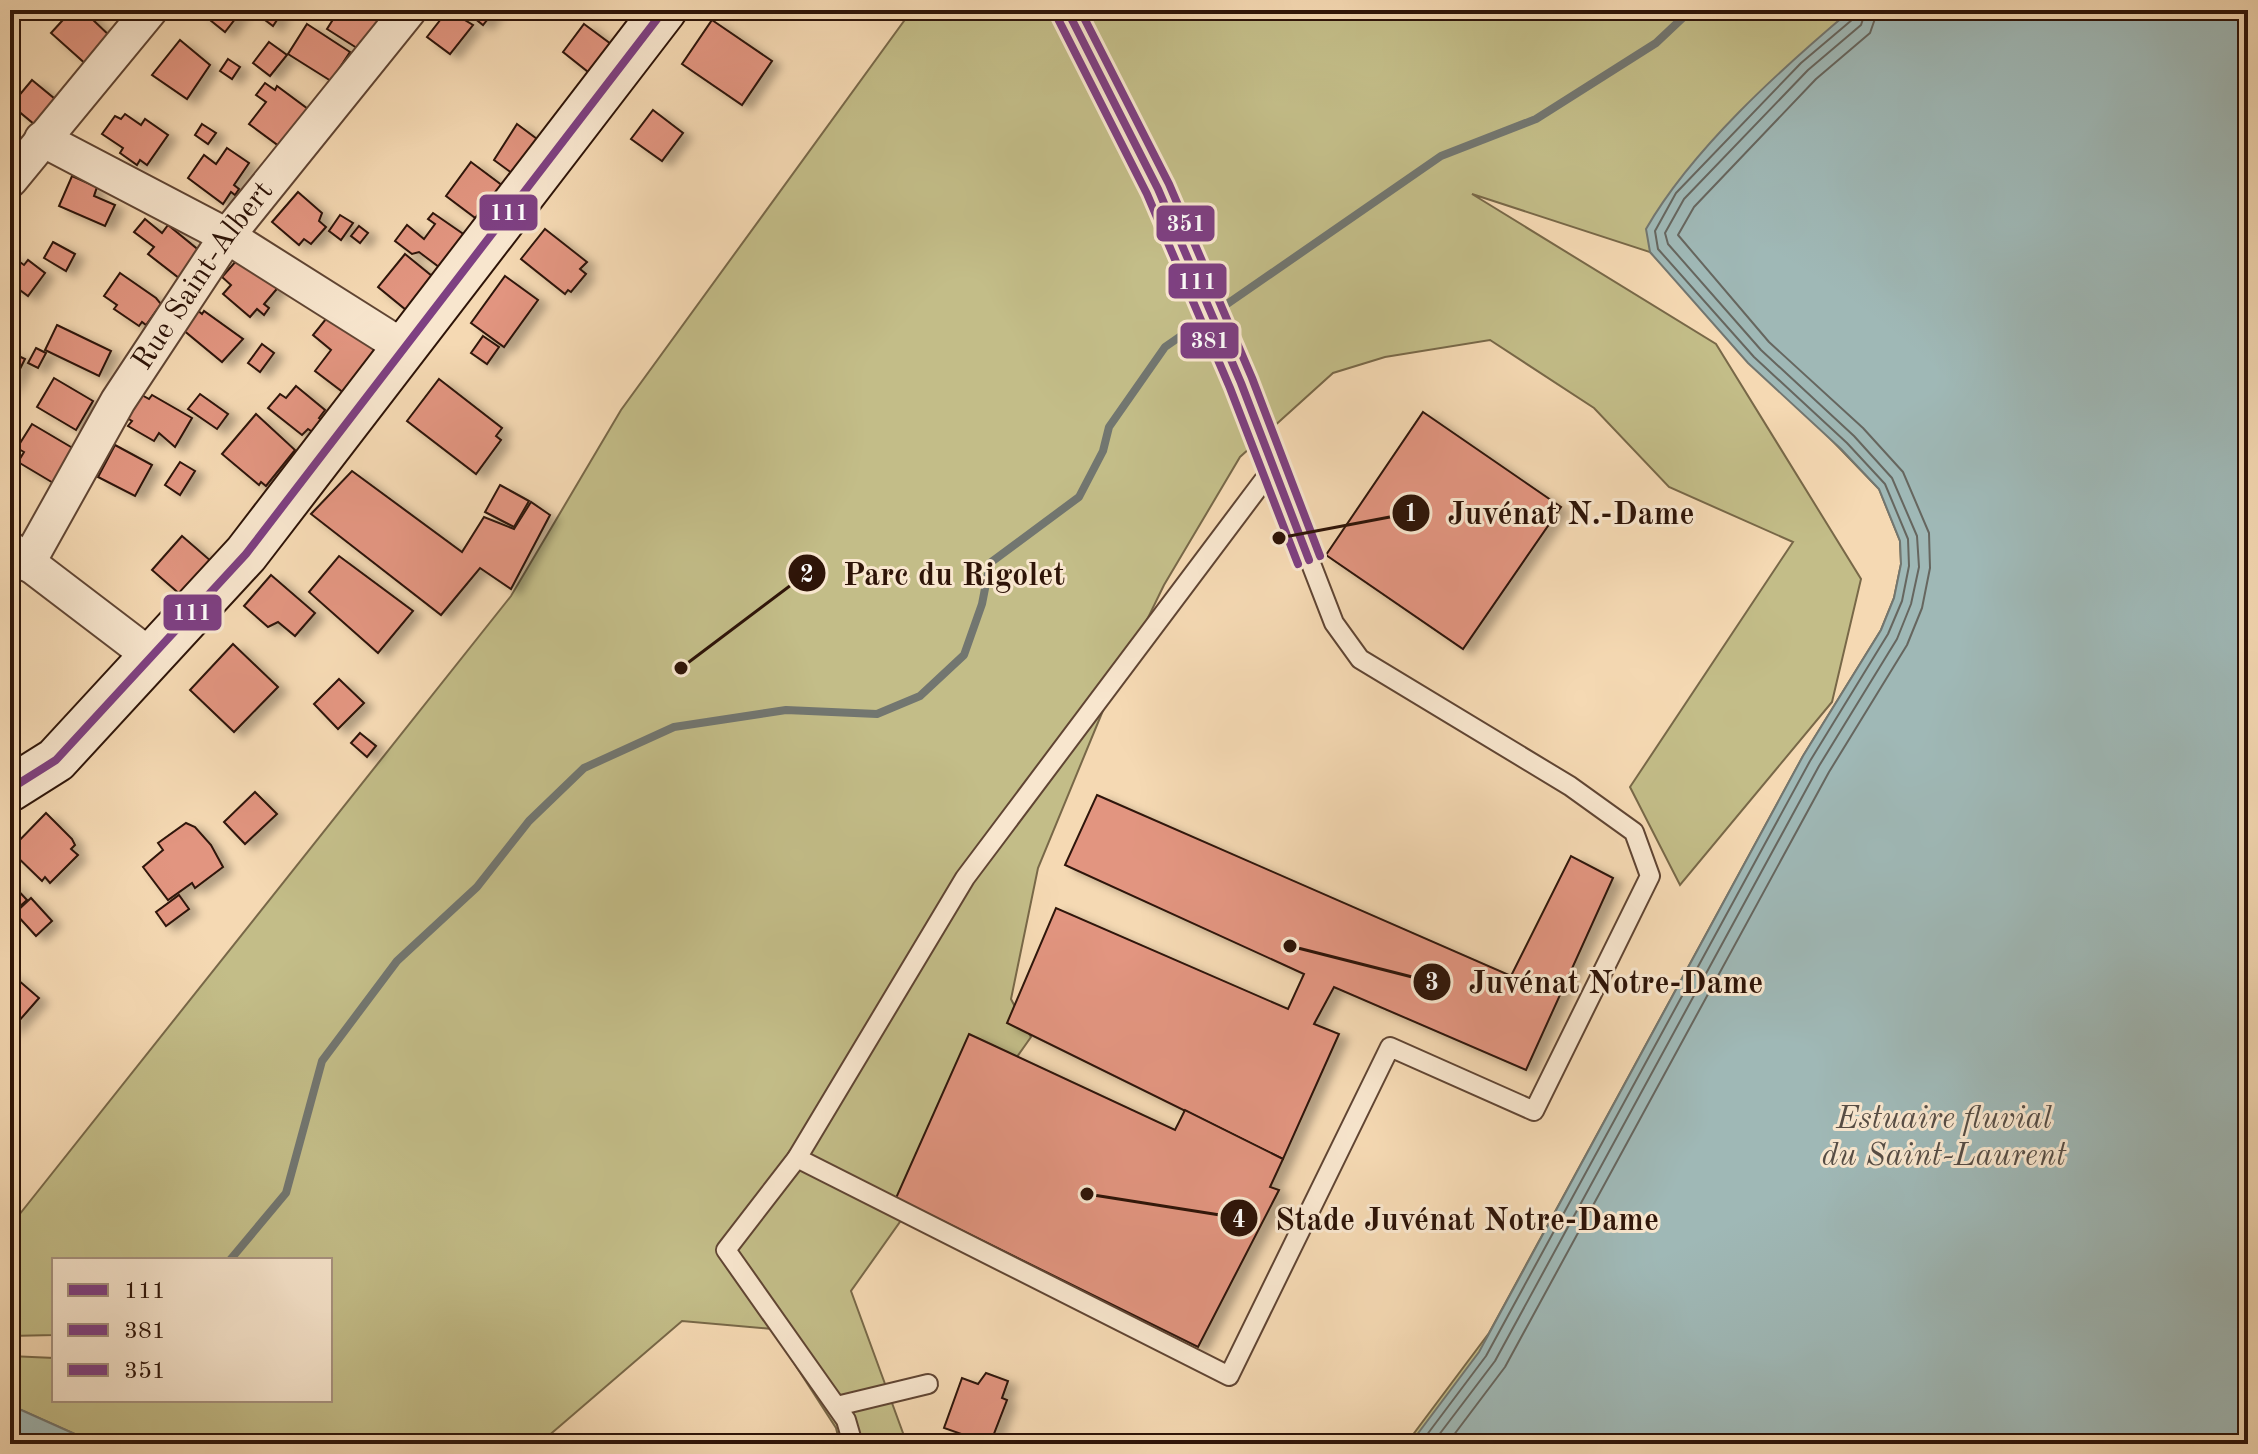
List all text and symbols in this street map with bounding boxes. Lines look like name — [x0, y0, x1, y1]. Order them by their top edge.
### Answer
street label: Rue Saint-Albert — [128, 176, 279, 376]
line badge: 111 — [478, 193, 539, 232]
text: 111 — [490, 203, 528, 225]
line badge: 351 — [1155, 204, 1216, 243]
text: 351 — [1167, 214, 1205, 236]
line badge: 111 — [1167, 262, 1228, 300]
text: 111 — [1178, 272, 1216, 294]
line badge: 381 — [1179, 321, 1240, 360]
text: 381 — [1191, 331, 1229, 353]
callout: Juvénat N.-Dame — [1391, 485, 1711, 541]
text: Juvénat N.-Dame — [1447, 500, 1695, 532]
text: 1 — [1404, 503, 1418, 527]
callout: Parc du Rigolet — [787, 545, 1081, 601]
text: Parc du Rigolet — [843, 561, 1065, 593]
text: 2 — [800, 564, 814, 588]
line badge: 111 — [162, 593, 223, 632]
text: 111 — [173, 603, 211, 625]
callout: Juvénat Notre-Dame — [1412, 954, 1779, 1010]
text: Juvénat Notre-Dame — [1469, 969, 1763, 1001]
text: 3 — [1425, 972, 1439, 996]
water label: Estuaire fluvial du Saint-Laurent — [1822, 1104, 2067, 1173]
callout: Stade Juvénat Notre-Dame — [1219, 1190, 1675, 1246]
text: Stade Juvénat Notre-Dame — [1275, 1206, 1659, 1238]
text: 4 — [1232, 1209, 1246, 1233]
legend — [52, 1258, 332, 1402]
text: 111 — [124, 1280, 166, 1304]
text: 381 — [124, 1320, 166, 1344]
text: 351 — [124, 1360, 166, 1384]

